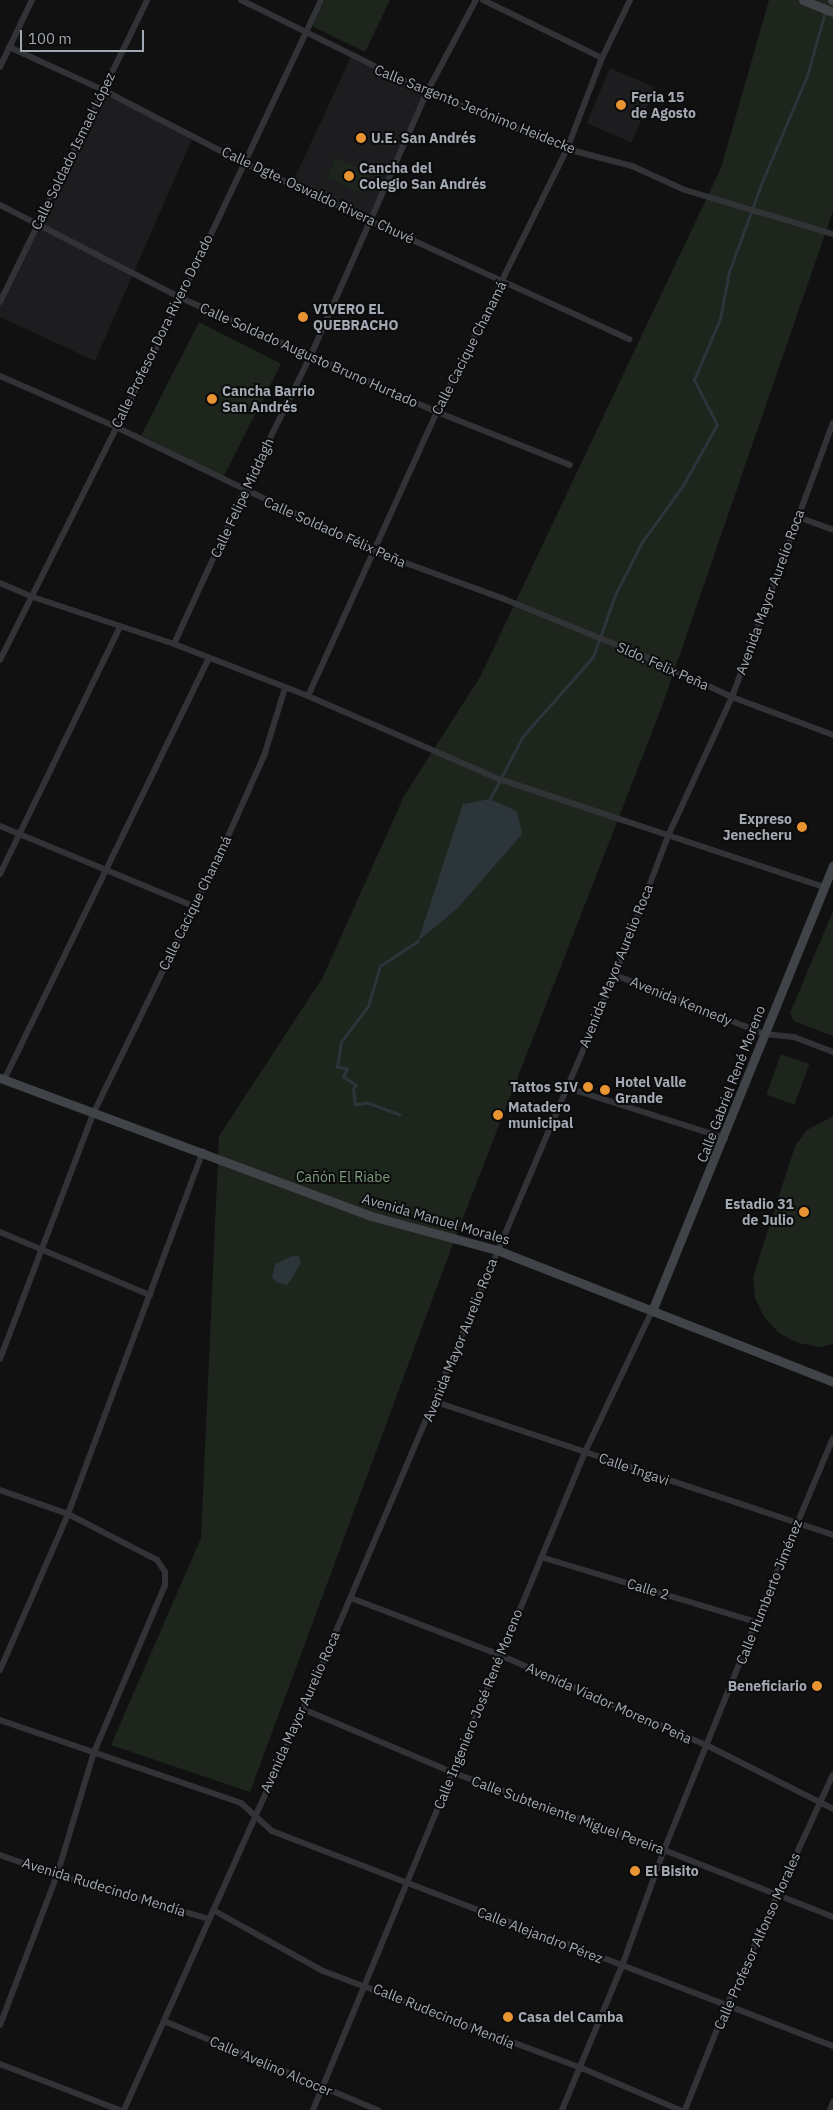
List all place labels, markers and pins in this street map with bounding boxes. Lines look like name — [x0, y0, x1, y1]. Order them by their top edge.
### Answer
place label: Feria 15 de Agosto — [631, 89, 696, 121]
marker: Feria 15 de Agosto — [615, 99, 627, 111]
place label: U.E. San Andrés — [371, 130, 476, 146]
marker: U.E. San Andrés — [355, 132, 367, 144]
place label: Cancha del Colegio San Andrés — [359, 160, 486, 192]
marker: Cancha del Colegio San Andrés — [343, 170, 355, 182]
place label: VIVERO EL QUEBRACHO — [313, 301, 398, 334]
marker: VIVERO EL QUEBRACHO — [297, 311, 309, 323]
place label: Cancha Barrio San Andrés — [222, 383, 315, 416]
marker: Cancha Barrio San Andrés — [206, 393, 218, 405]
place label: Expreso Jenecheru — [723, 811, 792, 844]
marker: Expreso Jenecheru — [796, 821, 808, 833]
place label: Hotel Valle Grande — [615, 1074, 686, 1106]
place label: Tattos SIV — [510, 1079, 578, 1095]
marker: Tattos SIV — [582, 1081, 594, 1093]
marker: Hotel Valle Grande — [599, 1084, 611, 1096]
place label: Matadero municipal — [508, 1099, 573, 1132]
marker: Matadero municipal — [492, 1109, 504, 1121]
place label: Estadio 31 de Julio — [725, 1196, 794, 1228]
marker: Estadio 31 de Julio — [798, 1206, 810, 1218]
place label: Beneficiario — [728, 1678, 807, 1694]
marker: Beneficiario — [811, 1680, 823, 1692]
place label: El Bisito — [645, 1863, 699, 1879]
marker: El Bisito — [629, 1865, 641, 1877]
place label: Casa del Camba — [518, 2009, 623, 2025]
marker: Casa del Camba — [502, 2011, 514, 2023]

